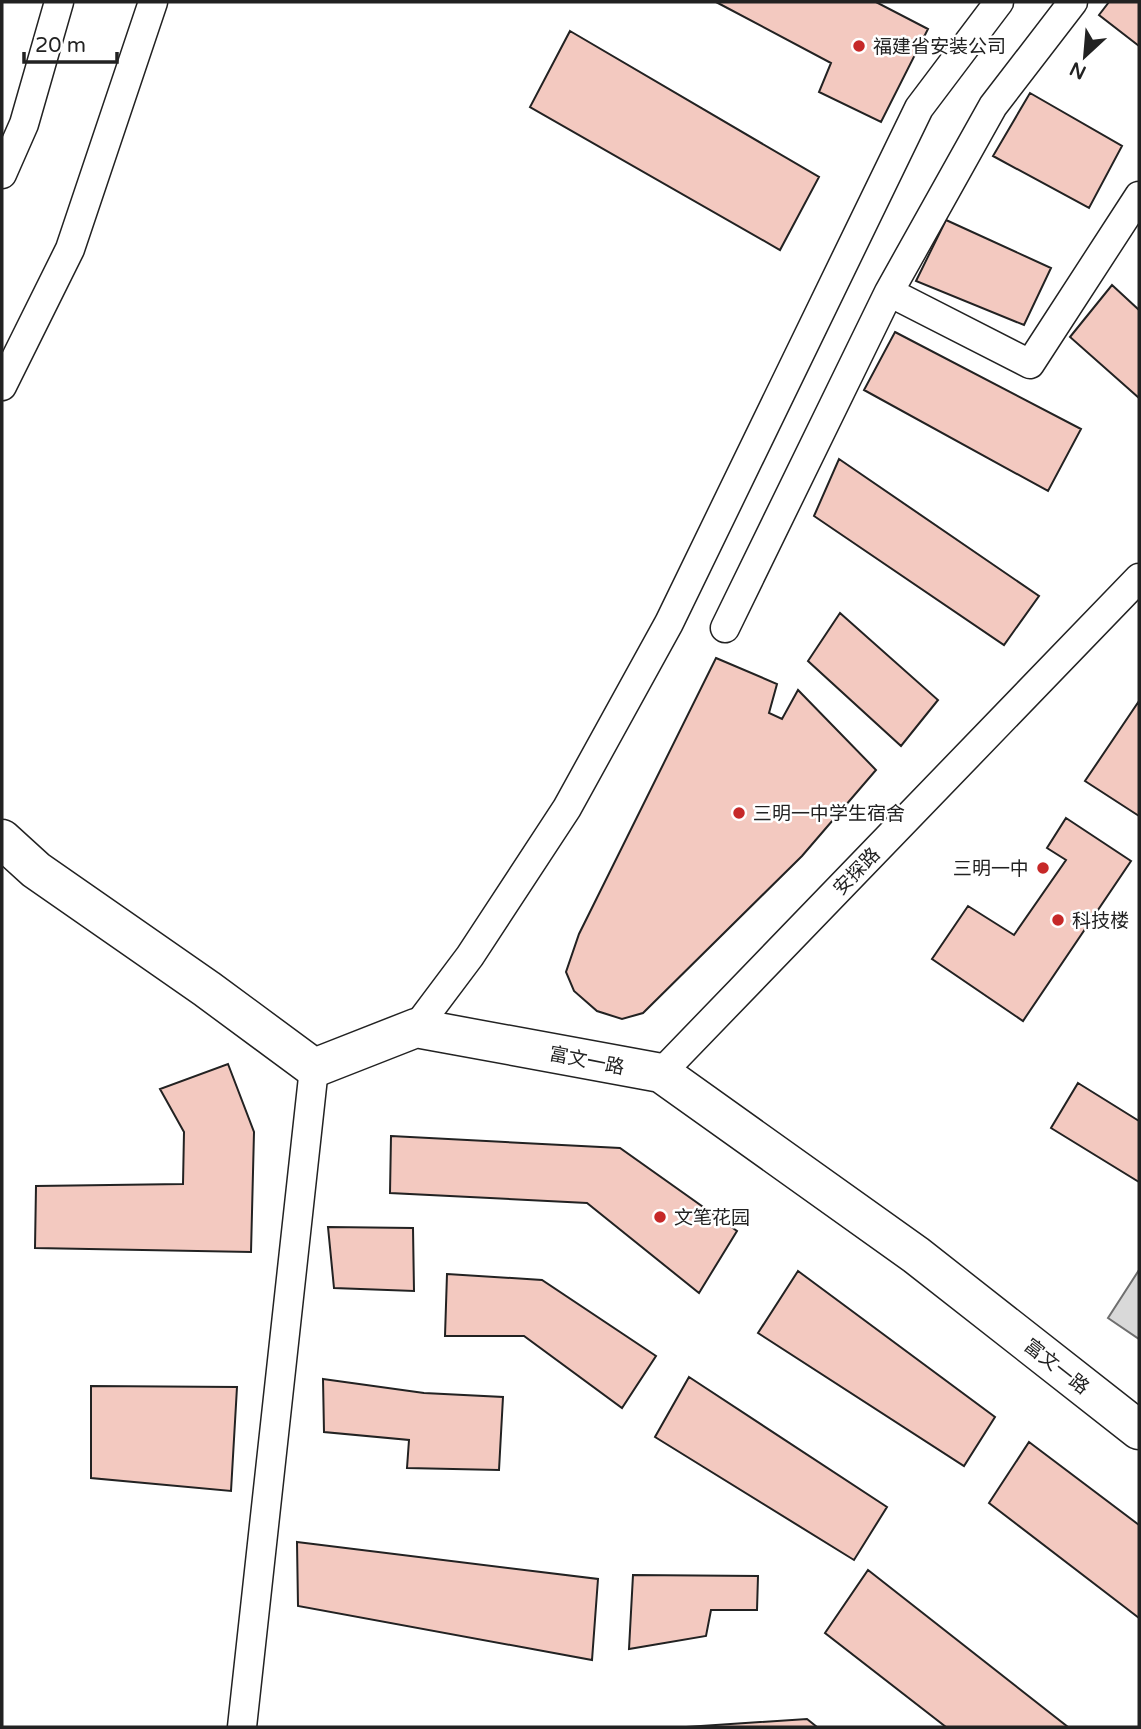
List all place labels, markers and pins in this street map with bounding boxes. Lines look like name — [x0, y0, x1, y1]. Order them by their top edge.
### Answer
place label: 福建省安装公司 — [873, 36, 1006, 58]
marker: 福建省安装公司 — [851, 38, 867, 54]
place label: 三明一中学生宿舍 — [753, 803, 905, 825]
marker: 三明一中学生宿舍 — [731, 805, 747, 821]
place label: 三明一中 — [953, 858, 1029, 880]
marker: 三明一中 — [1035, 860, 1051, 876]
place label: 科技楼 — [1072, 910, 1129, 932]
marker: 科技楼 — [1050, 912, 1066, 928]
place label: 文笔花园 — [674, 1207, 750, 1229]
marker: 文笔花园 — [652, 1209, 668, 1225]

